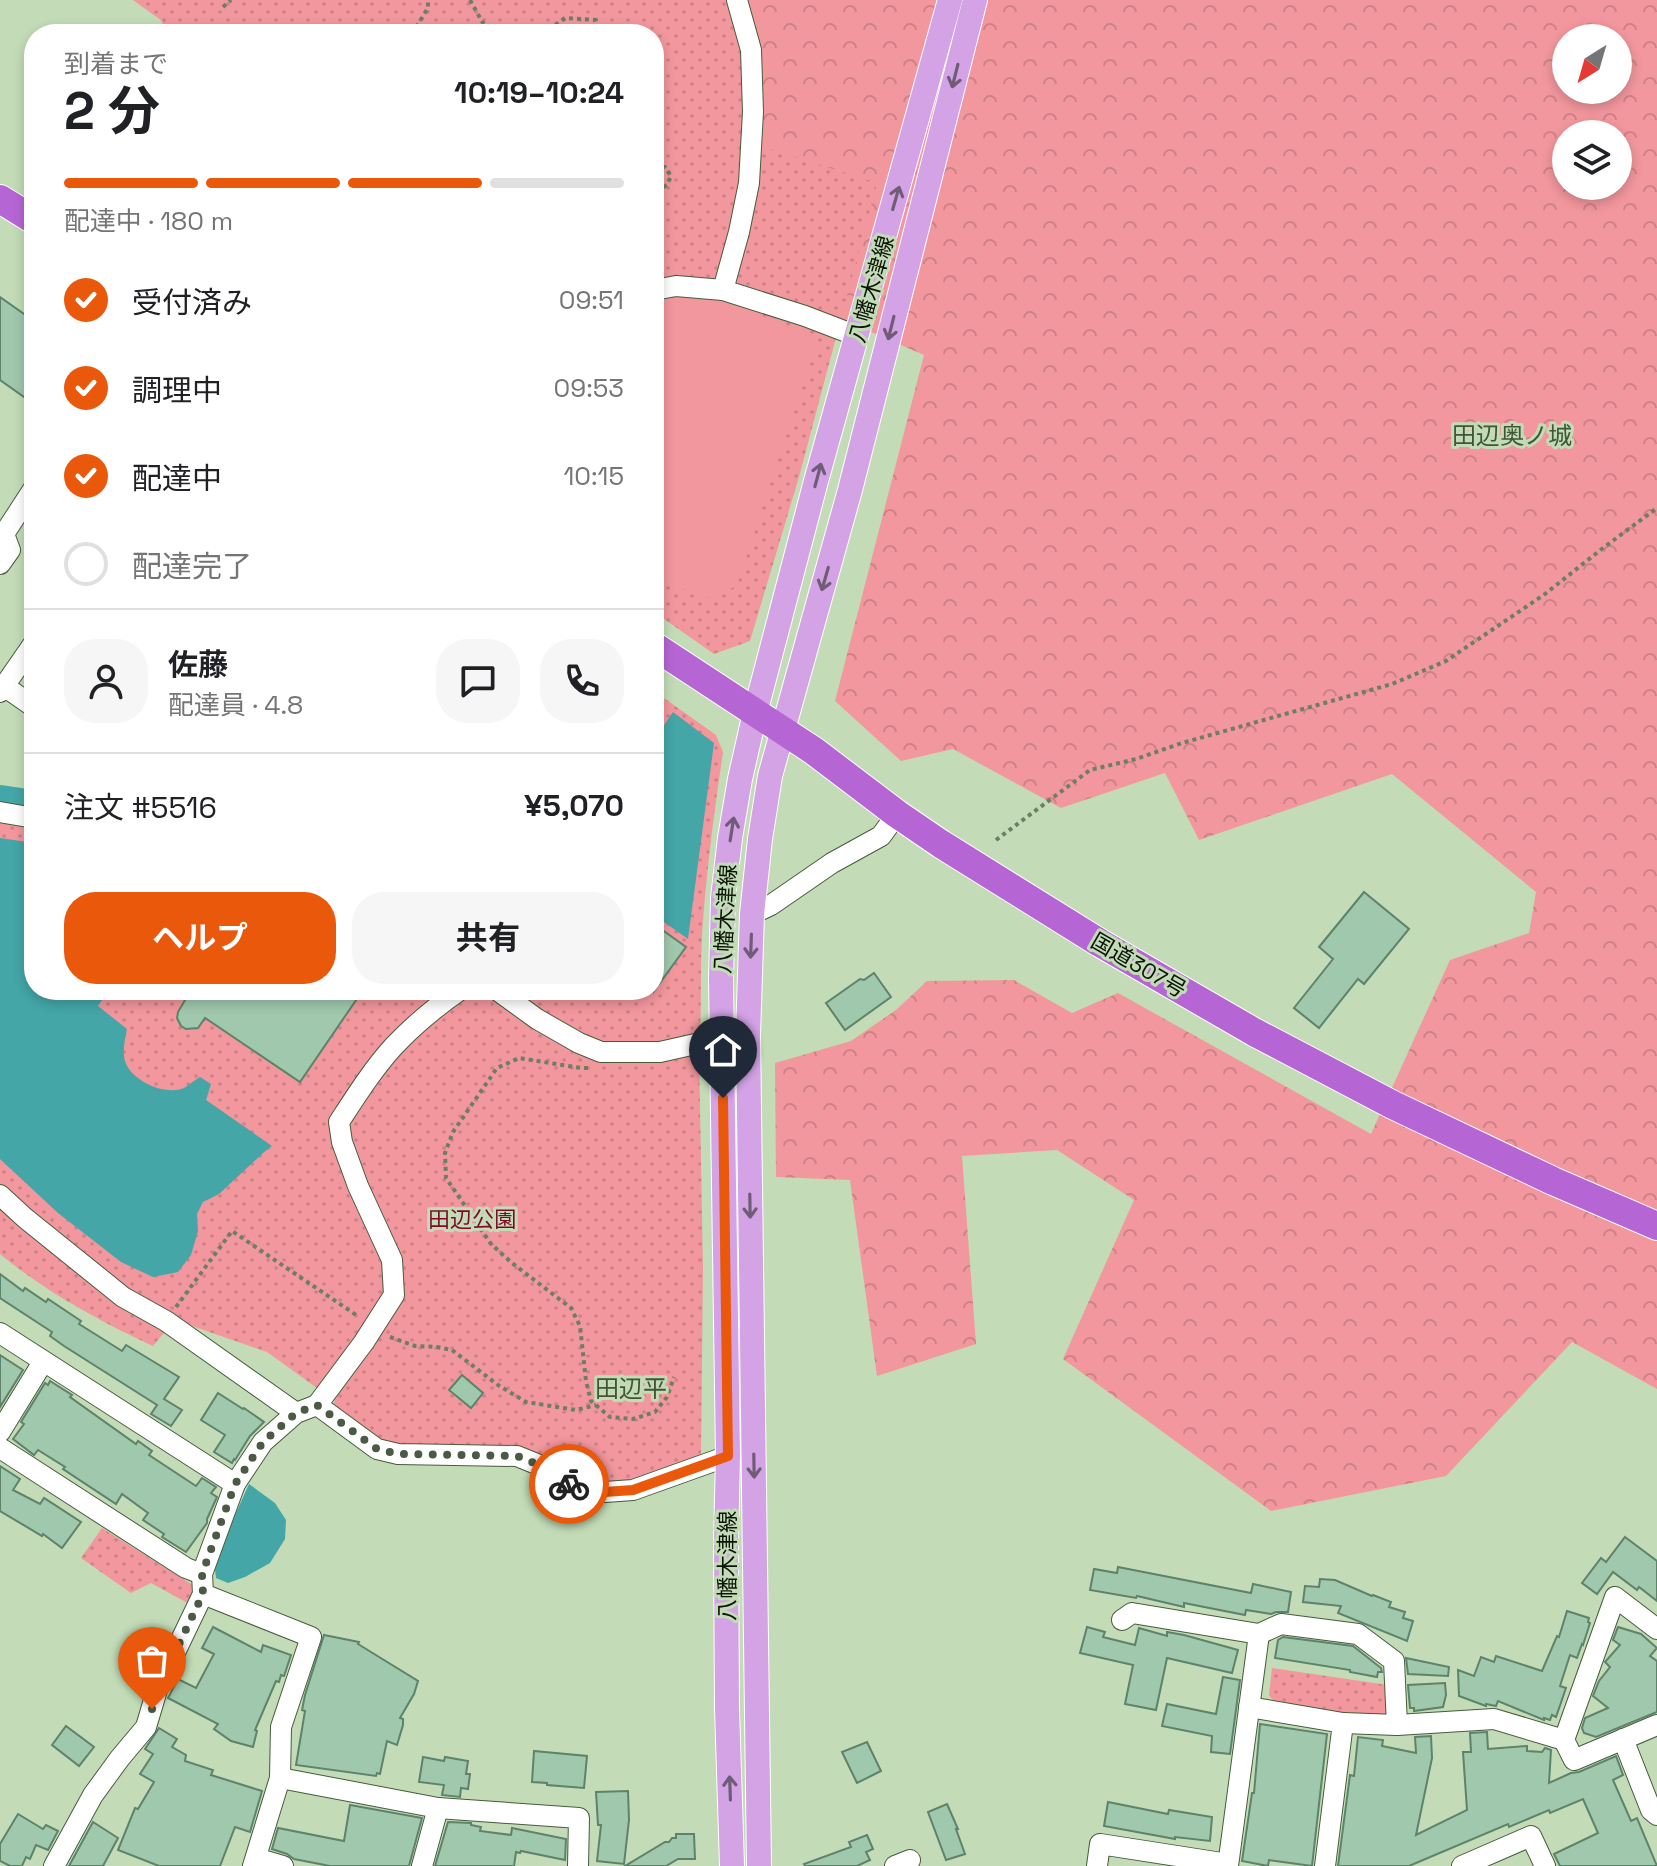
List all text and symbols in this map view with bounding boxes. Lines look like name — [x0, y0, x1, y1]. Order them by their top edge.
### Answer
north arrow — [1552, 24, 1632, 104]
map controls — [1552, 24, 1632, 200]
text: 到着まで — [64, 47, 168, 81]
one-way arrow — [947, 62, 962, 88]
text: 10:19–10:24 — [454, 73, 624, 112]
text: 2 分 — [64, 78, 160, 144]
button: layers — [1552, 120, 1632, 200]
one-way arrow — [889, 186, 904, 212]
text: 配達中 · 180 m — [64, 204, 233, 238]
street label: 八幡木津線 — [842, 232, 900, 346]
icon: check — [64, 278, 108, 322]
text: 受付済み — [132, 283, 252, 322]
text: 09:51 — [559, 283, 624, 317]
one-way arrow — [883, 314, 898, 340]
icon: check — [64, 366, 108, 410]
text: 調理中 — [132, 371, 222, 410]
text: 09:53 — [554, 371, 624, 405]
district label: 田辺奥ノ城 — [1452, 420, 1572, 451]
icon: check — [64, 454, 108, 498]
text: 配達中 — [132, 459, 222, 498]
text: 10:15 — [563, 459, 624, 493]
one-way arrow — [811, 463, 826, 489]
text: 配達完了 — [132, 547, 252, 586]
one-way arrow — [817, 565, 832, 591]
button: person — [64, 639, 148, 723]
button: chat — [436, 639, 520, 723]
button: phone — [540, 639, 624, 723]
text: 佐藤 — [168, 645, 228, 684]
text: 配達員 · 4.8 — [168, 688, 303, 722]
text: ¥5,070 — [524, 786, 624, 825]
text: 注文 #5516 — [64, 788, 217, 827]
one-way arrow — [725, 816, 740, 842]
street label: 八幡木津線 — [708, 863, 742, 975]
button: ヘルプ — [64, 892, 336, 984]
button: 共有 — [352, 892, 624, 984]
street label: 国道307号 — [1086, 927, 1192, 1003]
one-way arrow — [744, 932, 759, 959]
pin — [689, 1016, 757, 1098]
icon: home — [701, 1028, 745, 1072]
one-way arrow — [742, 1192, 758, 1219]
park label: 田辺公園 — [428, 1205, 516, 1233]
district label: 田辺平 — [595, 1373, 667, 1404]
courier — [529, 1444, 609, 1524]
one-way arrow — [746, 1452, 762, 1479]
icon: bike — [547, 1462, 591, 1506]
street label: 八幡木津線 — [713, 1511, 741, 1621]
pin — [118, 1627, 186, 1709]
icon: bag — [130, 1639, 174, 1683]
one-way arrow — [722, 1775, 737, 1802]

